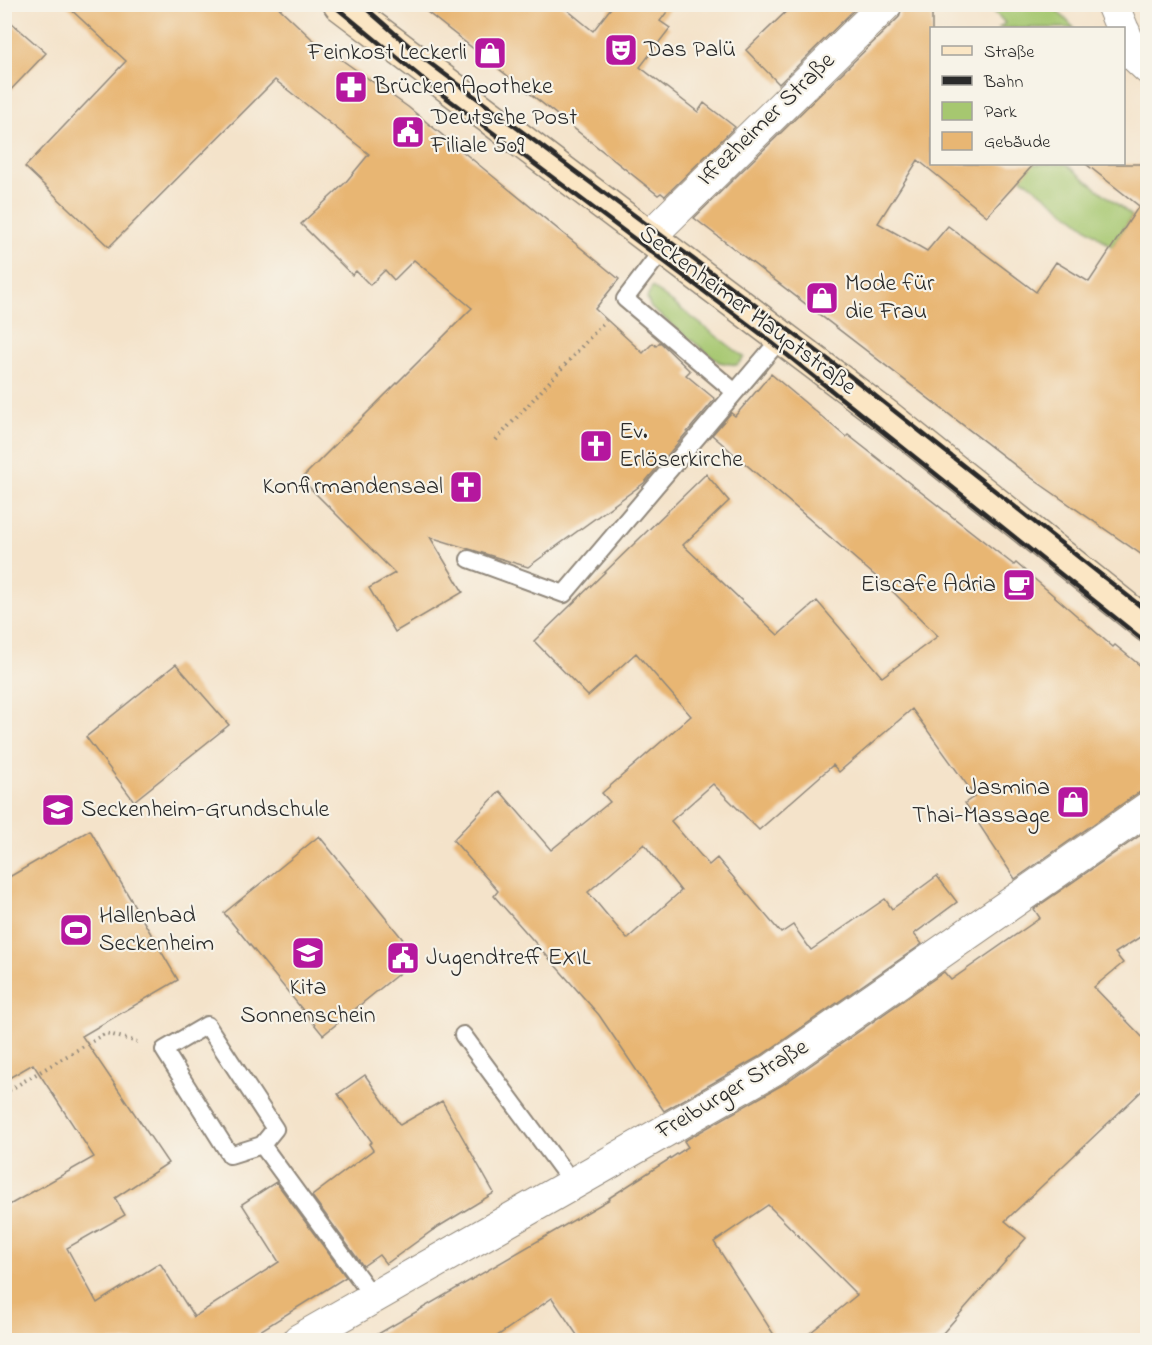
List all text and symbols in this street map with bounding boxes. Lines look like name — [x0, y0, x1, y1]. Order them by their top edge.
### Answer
legend — [930, 27, 1125, 165]
theatre icon: Das Palü — [603, 32, 639, 68]
place label: Das Palü — [643, 33, 736, 68]
shop icon: Feinkost Leckerli — [472, 35, 508, 71]
place label: Feinkost Leckerli — [307, 36, 467, 71]
text: Straße — [984, 40, 1035, 66]
street label: Iffezheimer Straße — [690, 45, 844, 195]
pharmacy icon: Brücken Apotheke — [333, 69, 369, 105]
place label: Brücken Apotheke — [373, 70, 553, 105]
text: Bahn — [983, 70, 1023, 96]
text: Park — [984, 100, 1017, 126]
place label: Deutsche Post Filiale 509 — [430, 101, 577, 164]
public building icon: Deutsche Post Filiale 509 — [390, 114, 426, 150]
text: Gebäude — [984, 130, 1051, 156]
street label: Seckenheimer Hauptstraße — [631, 217, 863, 405]
place label: Mode für die Frau — [845, 267, 935, 330]
shop icon: Mode für die Frau — [804, 280, 840, 316]
place label: Ev. Erlöserkirche — [619, 415, 743, 478]
church icon: Ev. Erlöserkirche — [578, 428, 614, 464]
church icon: Konfirmandensaal — [448, 469, 484, 505]
place label: Konfirmandensaal — [262, 470, 443, 505]
cafe icon: Eiscafe Adria — [1001, 567, 1037, 603]
place label: Eiscafe Adria — [860, 568, 996, 603]
place label: Jasmina Thai-Massage — [912, 771, 1050, 834]
shop icon: Jasmina Thai-Massage — [1055, 784, 1091, 820]
school or university icon: Seckenheim-Grundschule — [40, 792, 76, 828]
place label: Seckenheim-Grundschule — [81, 793, 329, 828]
place label: Hallenbad Seckenheim — [99, 899, 214, 962]
sports icon: Hallenbad Seckenheim — [58, 912, 94, 948]
school or university icon: Kita Sonnenschein — [290, 935, 326, 971]
public building icon: Jugendtreff EXIL — [385, 940, 421, 976]
place label: Jugendtreff EXIL — [426, 941, 591, 976]
place label: Kita Sonnenschein — [240, 971, 376, 1034]
street label: Freiburger Straße — [649, 1031, 816, 1150]

